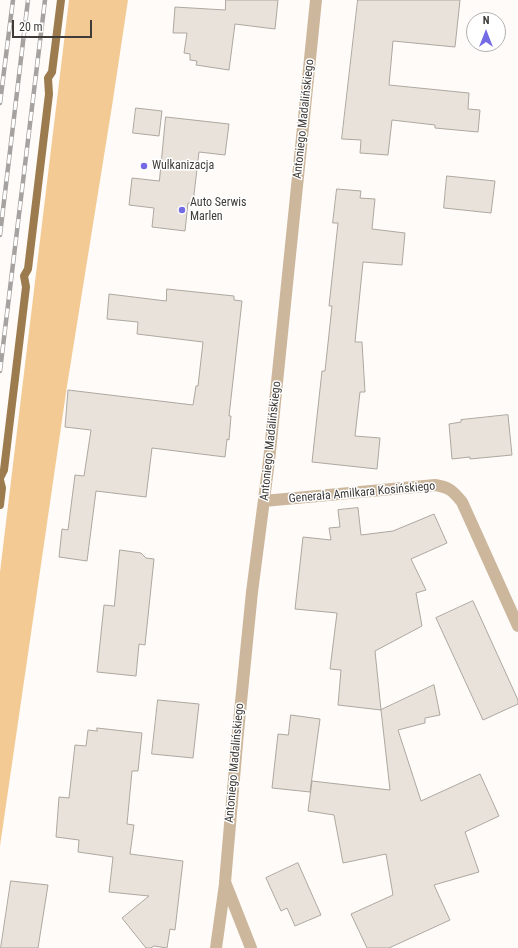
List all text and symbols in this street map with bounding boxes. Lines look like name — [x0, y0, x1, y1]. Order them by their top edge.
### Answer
scale bar — [14, 12, 94, 38]
north arrow — [466, 12, 506, 52]
text: N — [483, 14, 489, 27]
text: 20 m — [19, 20, 43, 34]
street label: Antoniego Madalińskiego — [291, 59, 317, 179]
place label: Wulkanizacja — [152, 159, 214, 173]
marker: Wulkanizacja — [139, 161, 149, 171]
place label: Auto Serwis Marlen — [190, 196, 246, 224]
marker: Auto Serwis Marlen — [177, 205, 187, 215]
street label: Antoniego Madalińskiego — [258, 381, 284, 501]
street label: Generała Amilkara Kosińskiego — [288, 479, 436, 507]
street label: Antoniego Madalińskiego — [223, 703, 247, 823]

